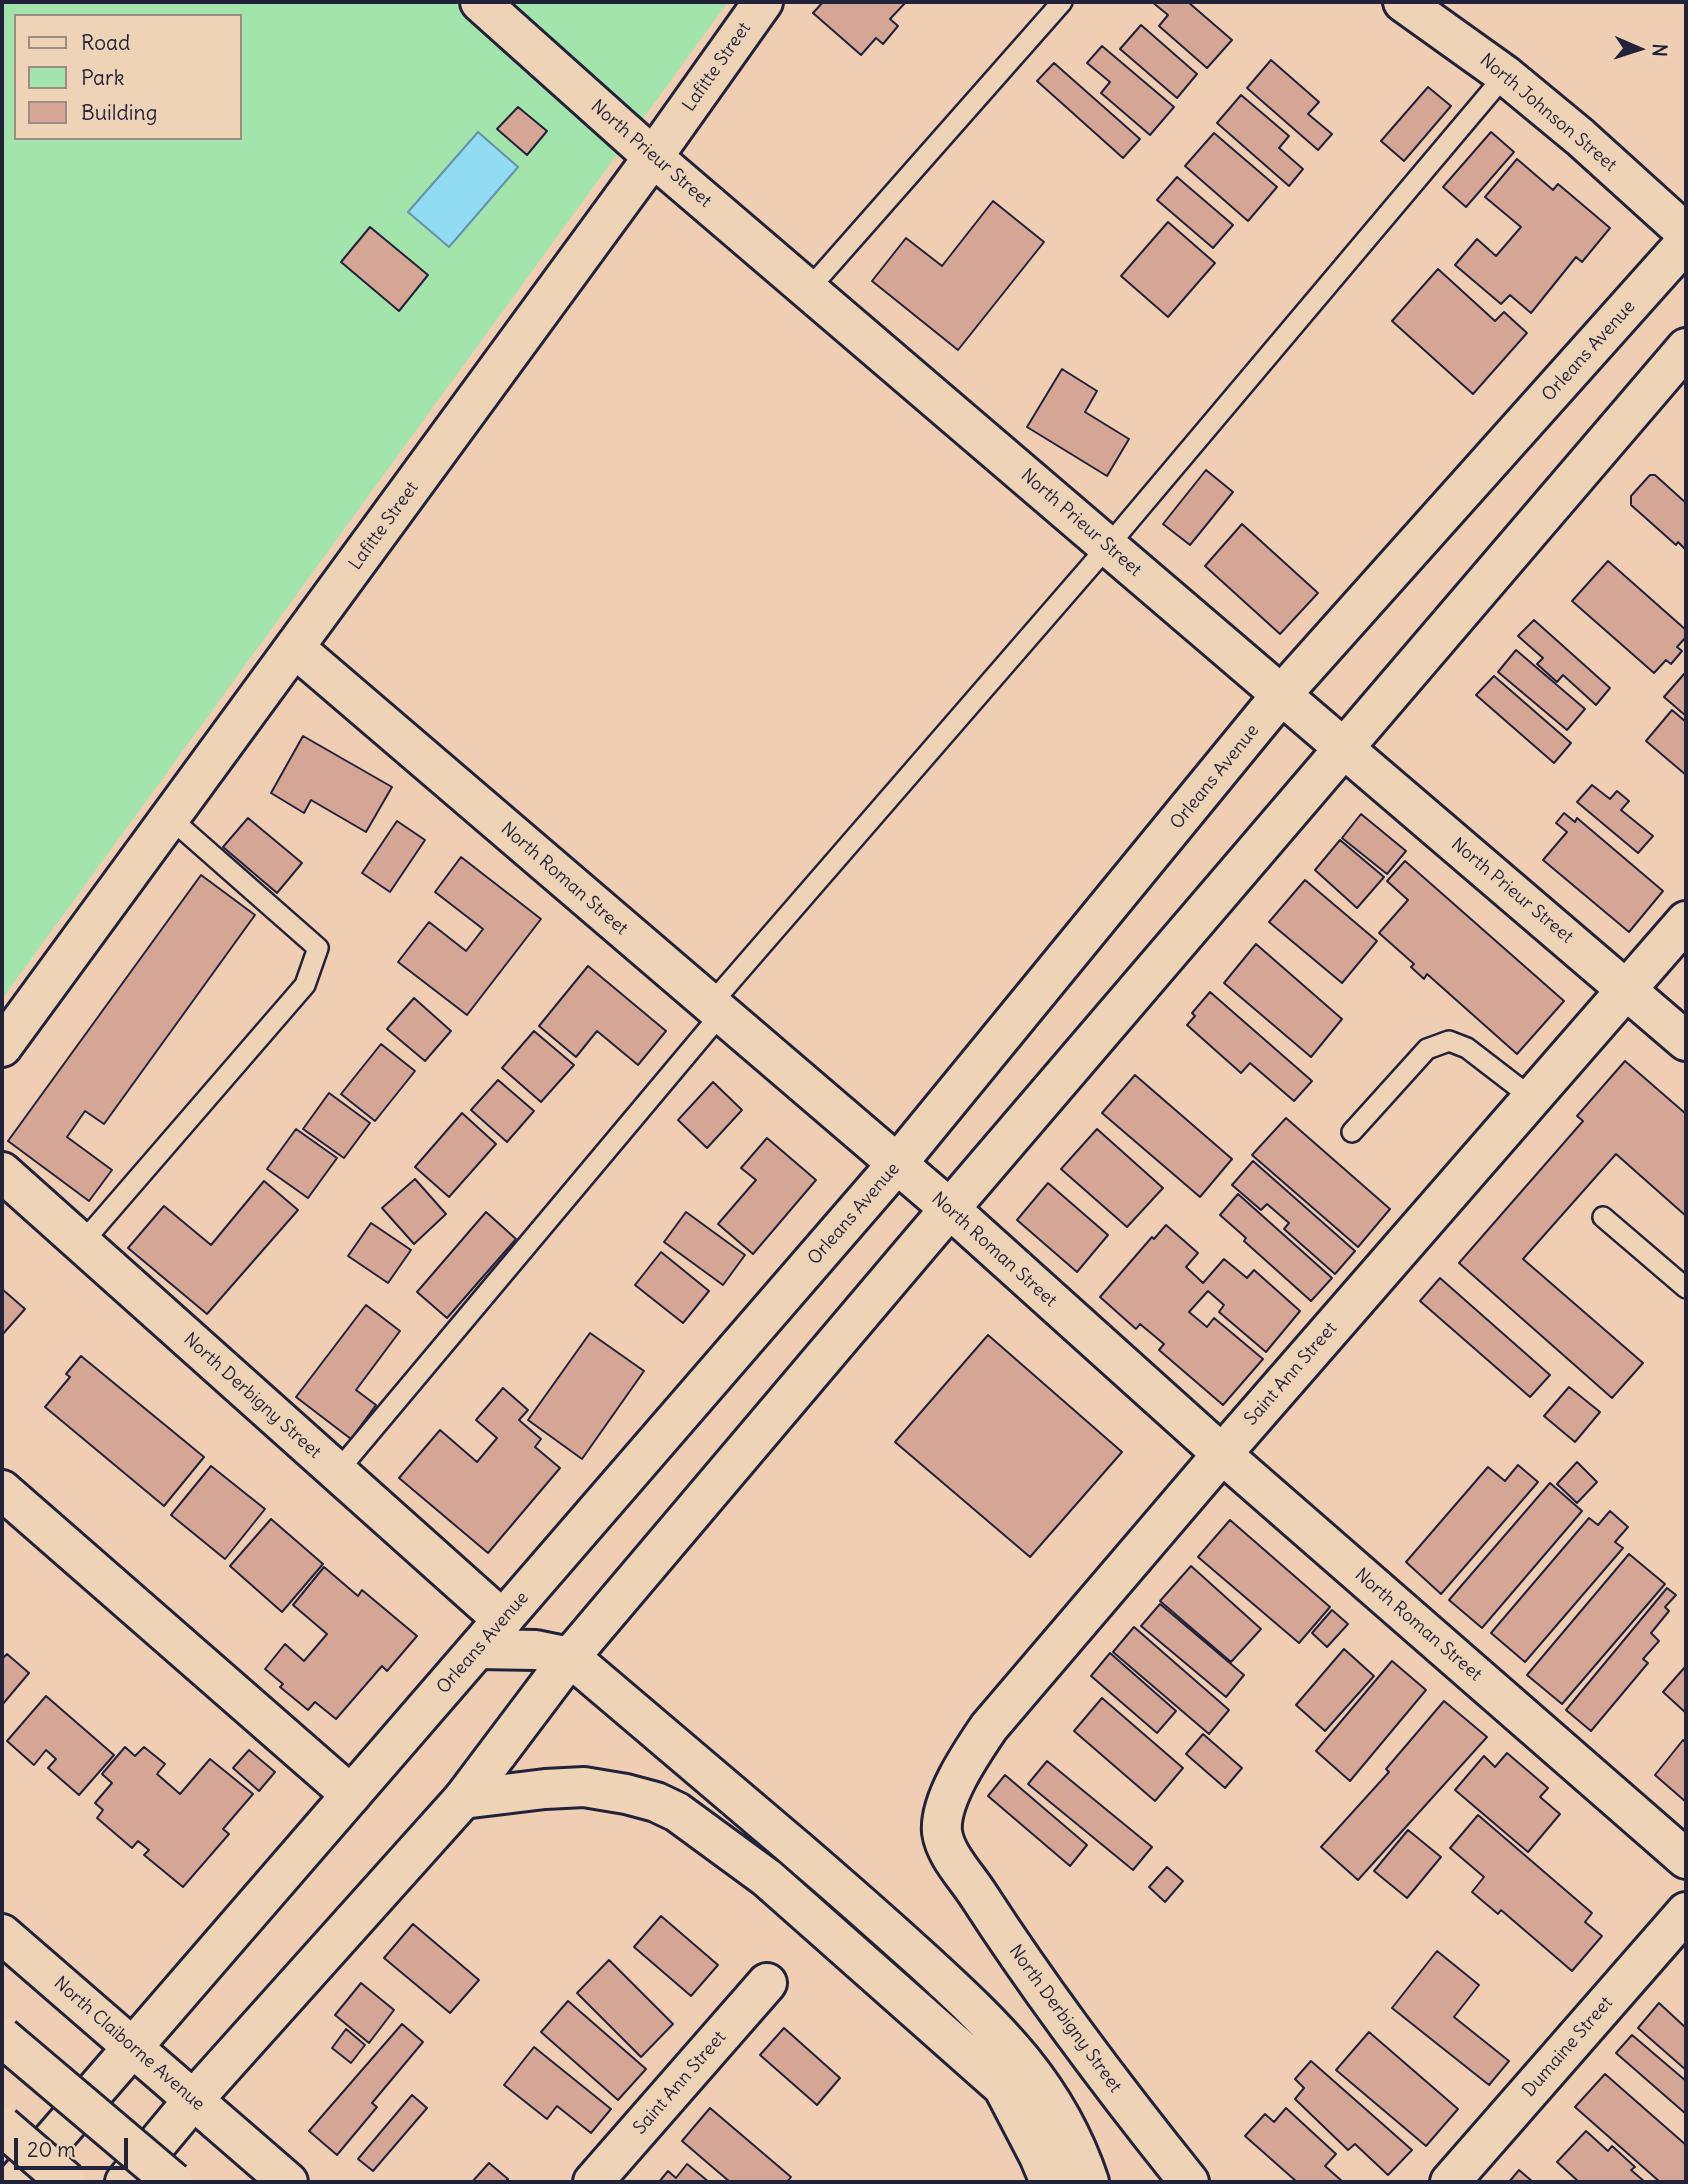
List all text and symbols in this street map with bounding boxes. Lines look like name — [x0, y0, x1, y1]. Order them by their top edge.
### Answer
legend — [14, 14, 242, 140]
north arrow — [1604, 14, 1674, 84]
street label: Lafitte Street — [678, 18, 756, 116]
text: Road — [81, 29, 130, 56]
text: N — [1648, 43, 1672, 57]
street label: North Johnson Street — [1475, 50, 1621, 176]
text: Park — [81, 64, 124, 91]
street label: North Prieur Street — [586, 96, 716, 212]
text: Building — [81, 99, 157, 126]
street label: Orleans Avenue — [1538, 296, 1640, 406]
street label: North Prieur Street — [1016, 465, 1146, 581]
street label: Lafitte Street — [345, 478, 423, 574]
street label: Orleans Avenue — [1166, 720, 1264, 834]
street label: North Roman Street — [496, 818, 632, 940]
street label: North Prieur Street — [1447, 834, 1577, 948]
street label: Orleans Avenue — [804, 1158, 904, 1270]
street label: North Roman Street — [927, 1188, 1061, 1312]
street label: Saint Ann Street — [1240, 1318, 1342, 1430]
street label: North Derbigny Street — [179, 1329, 325, 1463]
street label: North Roman Street — [1350, 1564, 1486, 1686]
street label: Orleans Avenue — [433, 1587, 533, 1699]
street label: North Derbigny Street — [1004, 1941, 1126, 2097]
street label: North Claiborne Avenue — [49, 1973, 209, 2115]
street label: Dumaine Street — [1519, 1992, 1617, 2102]
street label: Saint Ann Street — [629, 2027, 731, 2139]
scale bar — [18, 2124, 131, 2168]
text: 20 m — [27, 2136, 76, 2163]

